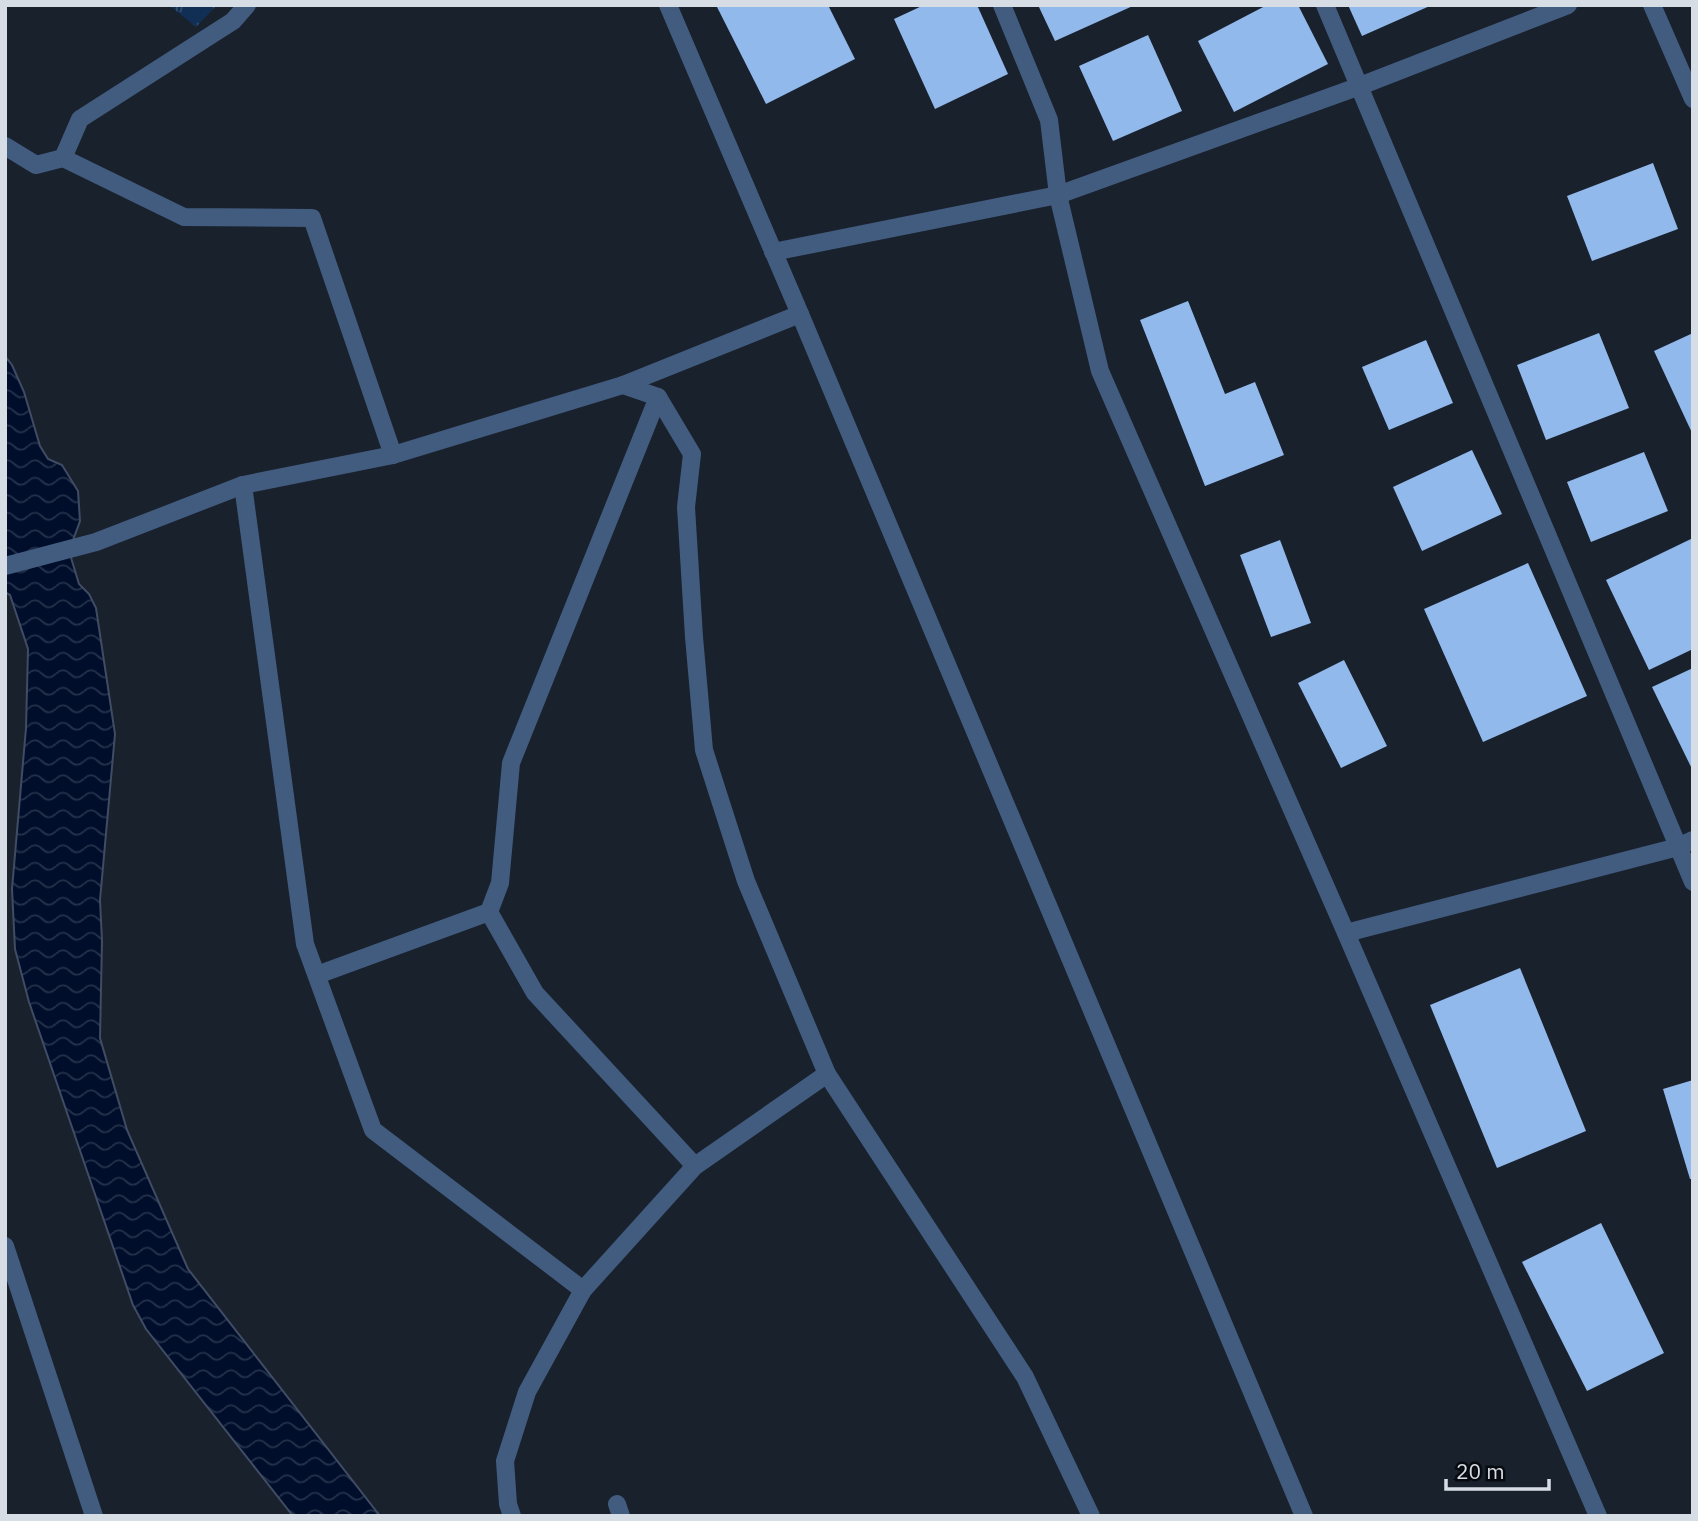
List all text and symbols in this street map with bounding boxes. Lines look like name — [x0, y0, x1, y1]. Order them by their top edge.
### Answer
scale bar — [1446, 1448, 1549, 1492]
text: 20 m — [1456, 1457, 1505, 1485]

